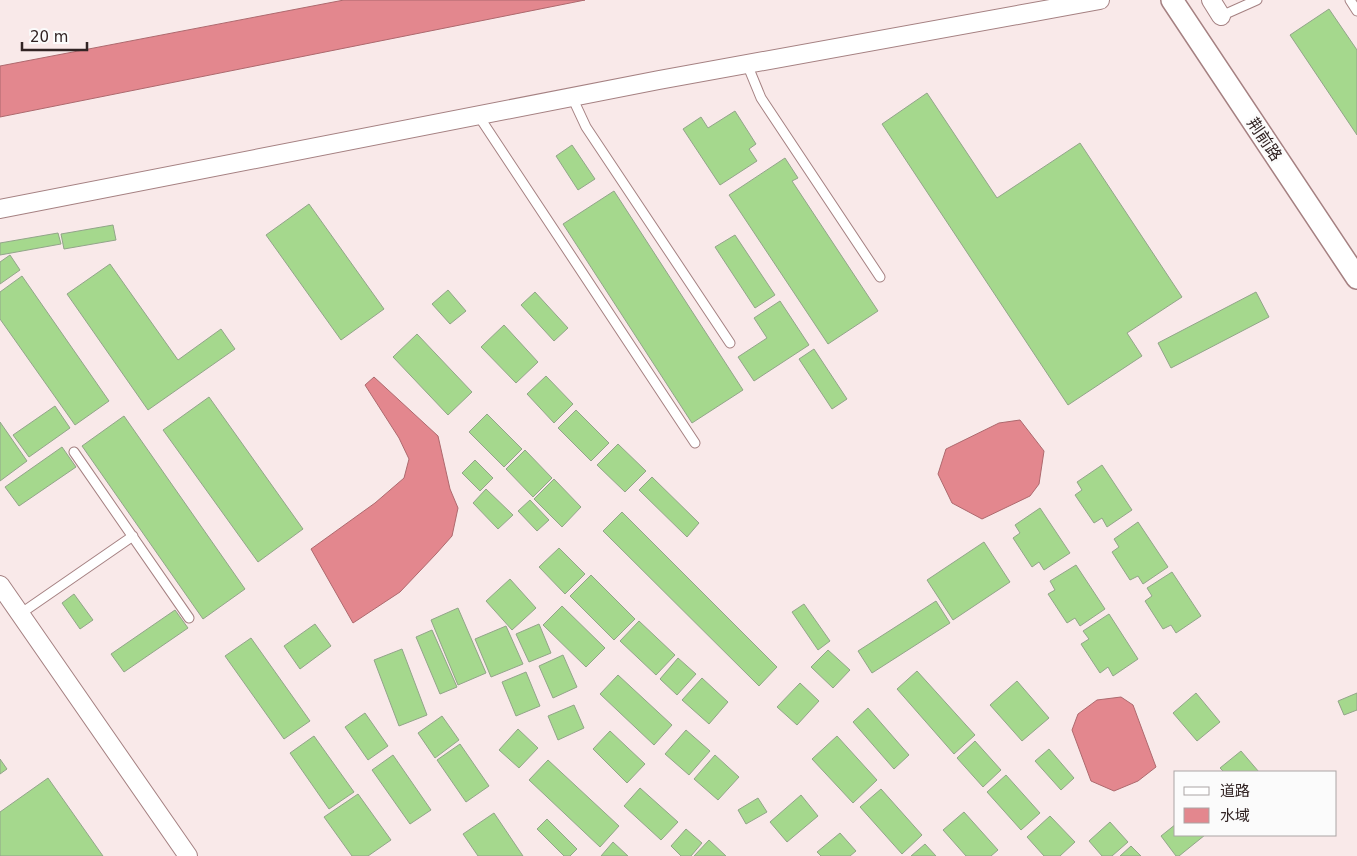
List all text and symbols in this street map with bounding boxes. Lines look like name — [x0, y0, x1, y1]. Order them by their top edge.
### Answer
scale bar — [22, 20, 88, 52]
text: 20 m — [30, 28, 68, 46]
street label: 荆前路 — [1243, 114, 1286, 164]
legend — [1174, 771, 1337, 836]
text: 道路 — [1220, 782, 1250, 800]
text: 水域 — [1220, 807, 1250, 825]

